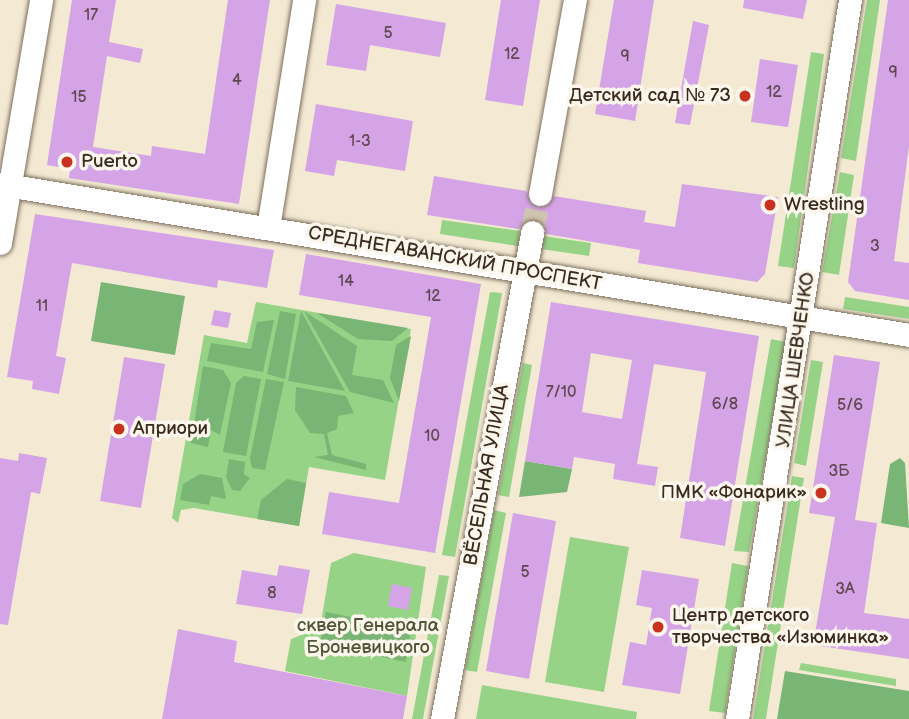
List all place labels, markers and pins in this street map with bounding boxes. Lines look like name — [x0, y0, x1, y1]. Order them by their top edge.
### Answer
place label: Детский сад № 73 — [569, 85, 731, 107]
marker: Детский сад № 73 — [737, 88, 753, 104]
place label: Puerto — [81, 151, 138, 173]
marker: Puerto — [59, 154, 75, 170]
place label: Wrestling — [784, 194, 865, 216]
marker: Wrestling — [762, 197, 778, 213]
place label: Априори — [133, 418, 208, 440]
marker: Априори — [111, 421, 127, 437]
place label: ПМК «Фонарик» — [661, 482, 807, 504]
marker: ПМК «Фонарик» — [813, 485, 829, 501]
place label: Центр детского творчества «Изюминка» — [672, 605, 889, 649]
marker: Центр детского творчества «Изюминка» — [650, 619, 666, 635]

